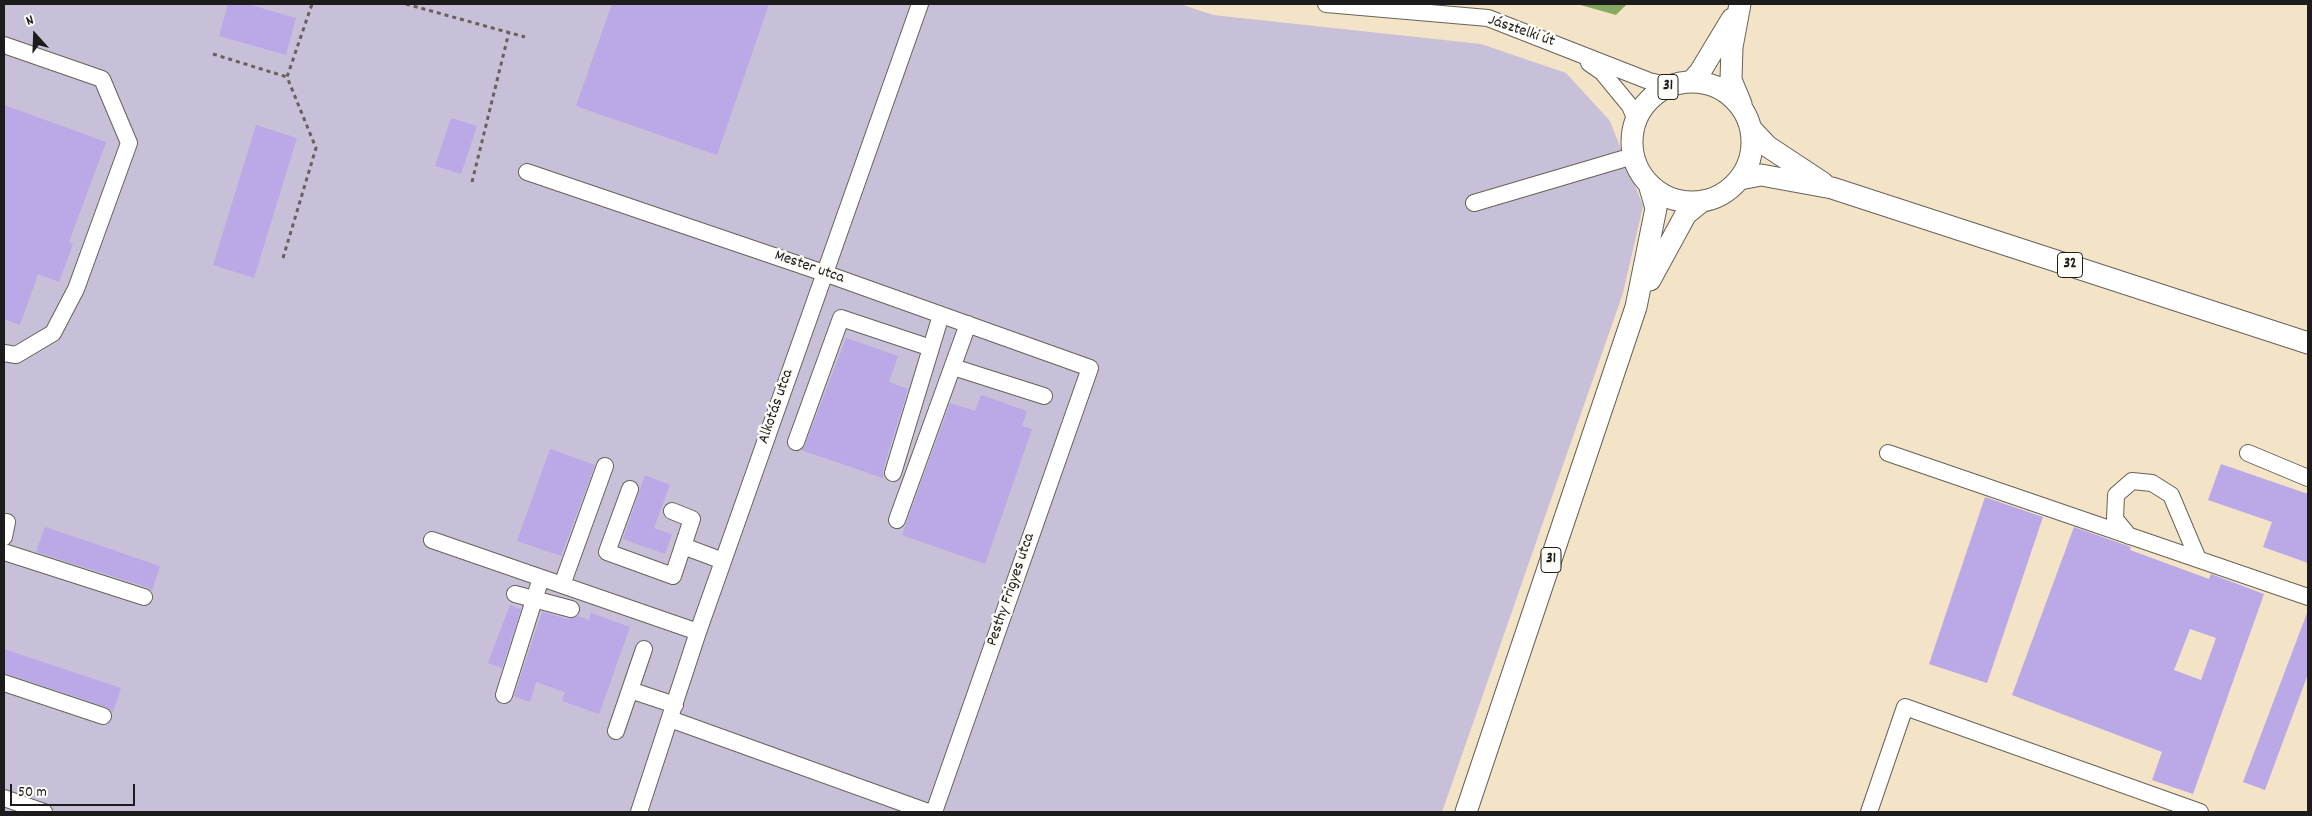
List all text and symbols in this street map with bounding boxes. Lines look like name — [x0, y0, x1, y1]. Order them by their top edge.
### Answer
north arrow — [10, 10, 60, 60]
text: N — [23, 10, 37, 31]
street label: Jásztelki út — [1485, 12, 1557, 52]
road number: 31 — [1658, 74, 1678, 100]
street label: Mester utca — [772, 247, 846, 289]
road number: 32 — [2058, 252, 2082, 278]
street label: Alkotás utca — [755, 367, 799, 447]
street label: Pesthy Frigyes utca — [984, 531, 1040, 649]
road number: 31 — [1541, 548, 1561, 572]
scale bar — [12, 774, 138, 806]
text: 50 m — [18, 782, 47, 804]

